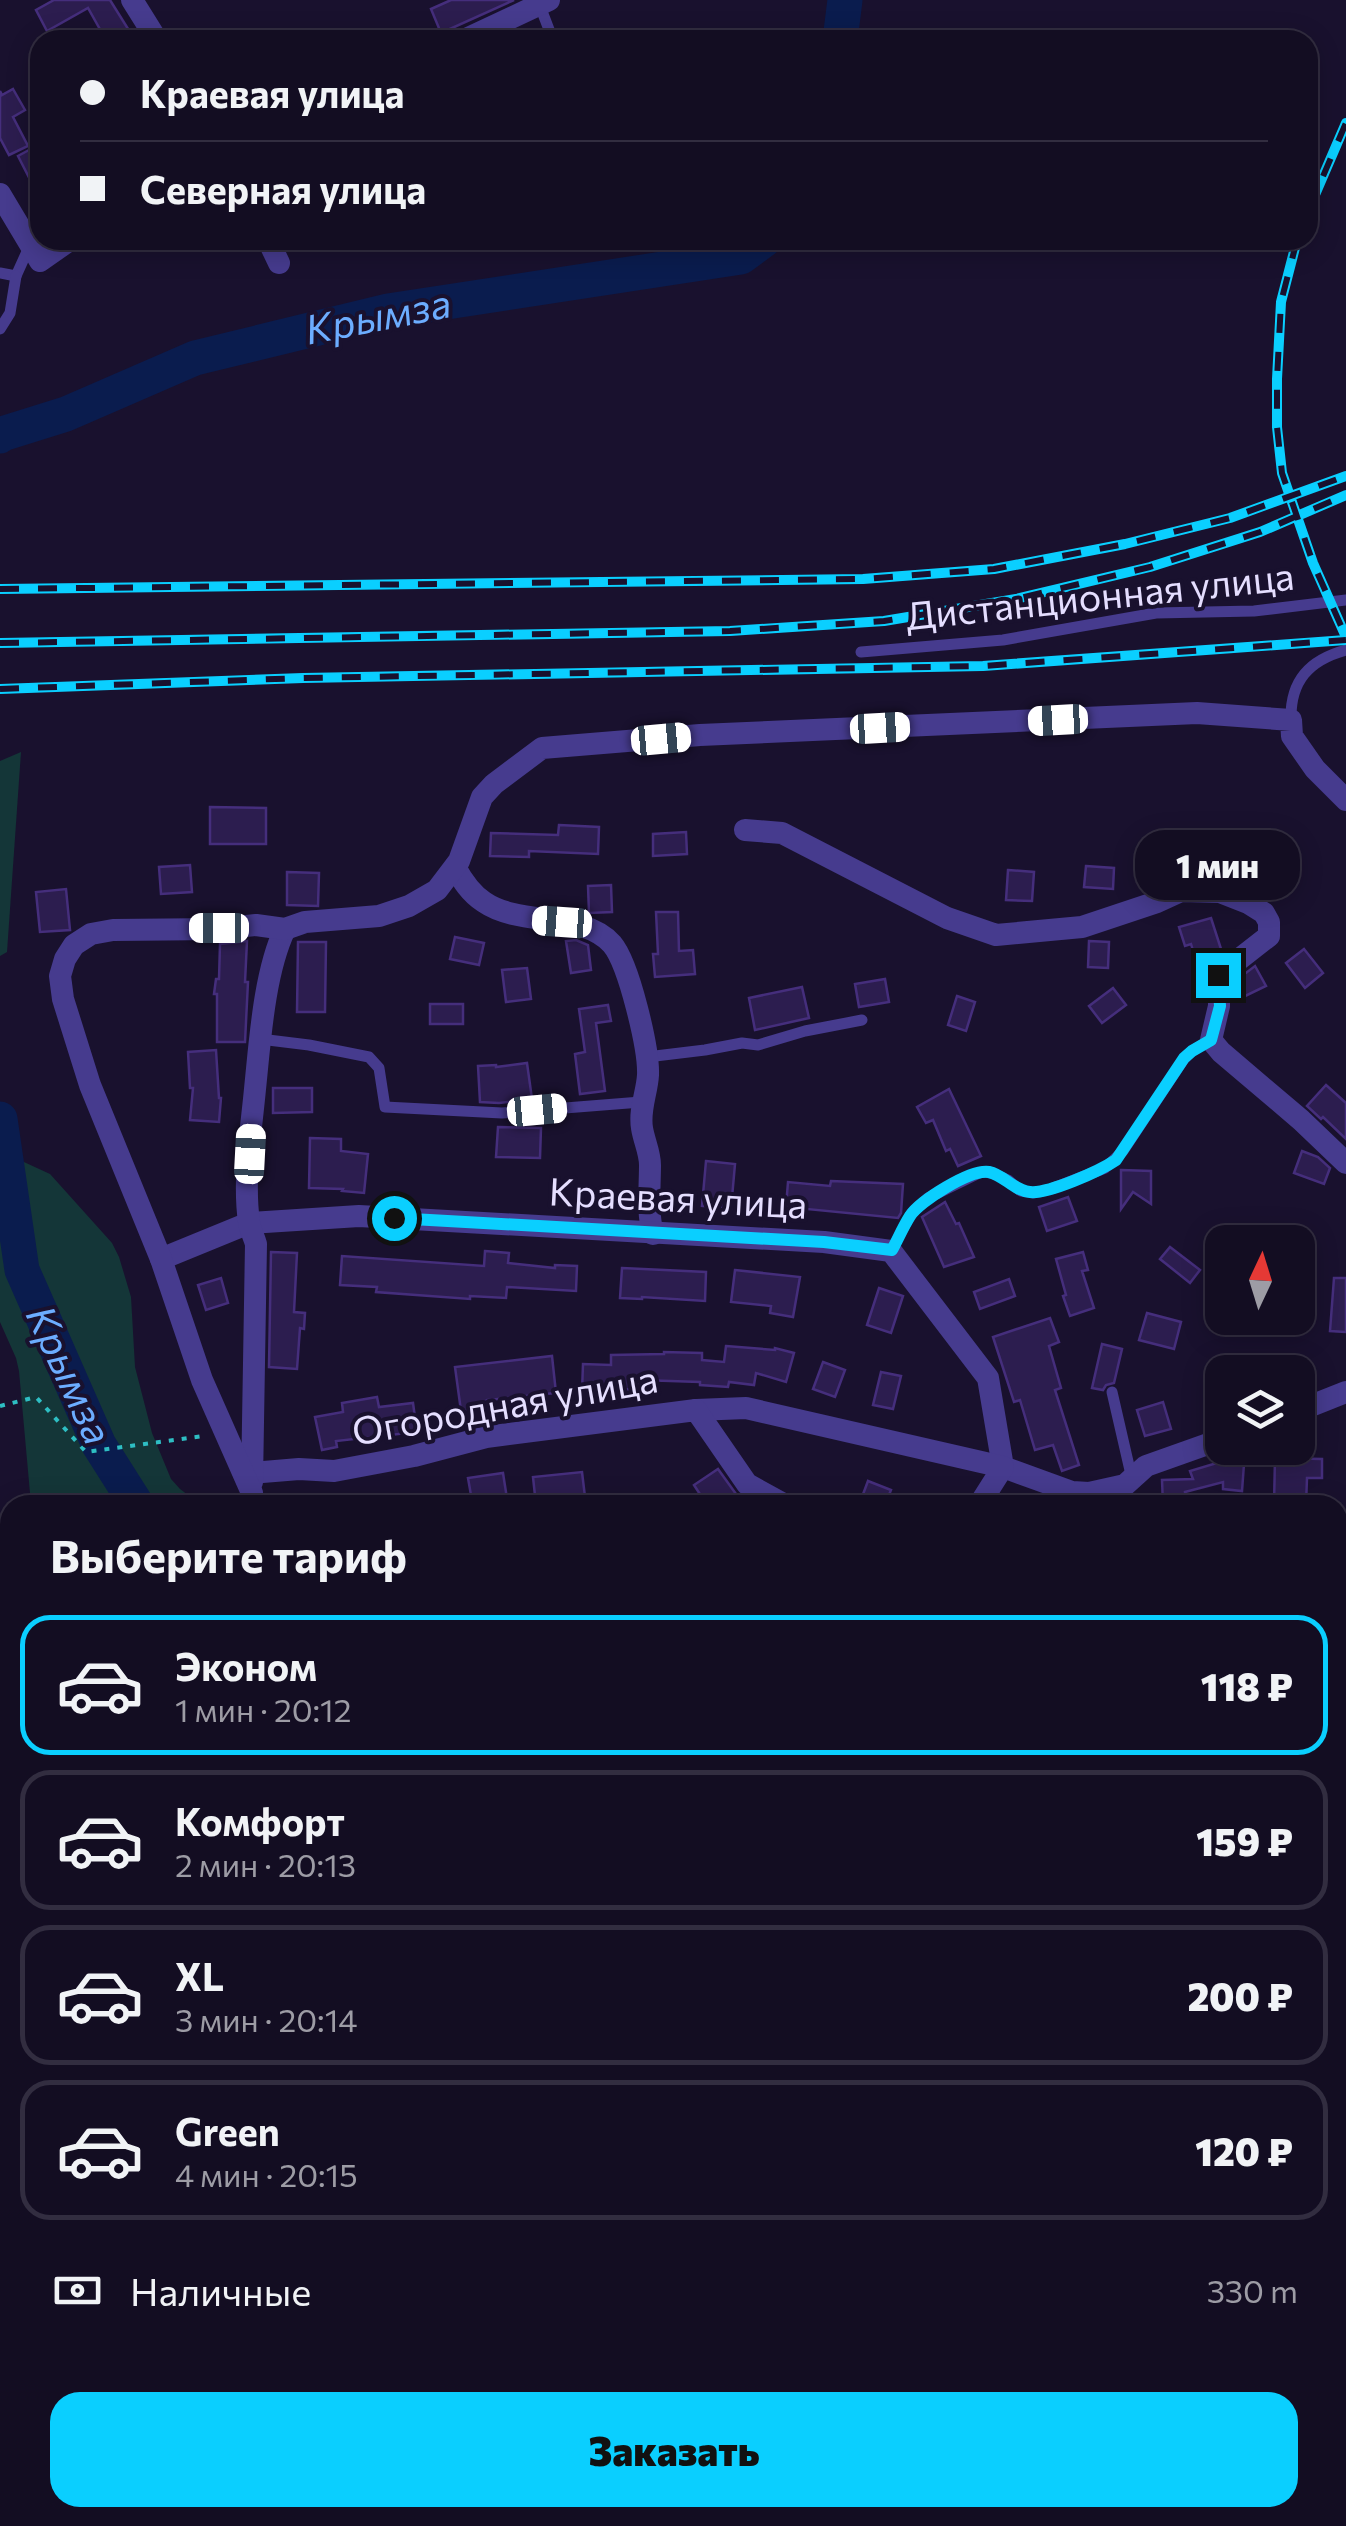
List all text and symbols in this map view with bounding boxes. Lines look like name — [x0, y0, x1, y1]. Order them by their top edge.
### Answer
text: Краевая улица — [140, 69, 404, 116]
text: Северная улица — [140, 165, 426, 212]
water label: Крымза — [300, 276, 455, 353]
street label: Дистанционная улица — [903, 551, 1296, 638]
car — [1027, 703, 1089, 737]
car — [849, 711, 911, 745]
car — [630, 721, 692, 757]
callout: 1 мин — [1136, 830, 1300, 900]
text: 1 мин — [1176, 845, 1259, 885]
car — [531, 905, 593, 939]
car — [189, 913, 249, 943]
route end — [1196, 953, 1241, 998]
car — [506, 1092, 568, 1128]
car — [233, 1123, 267, 1185]
street label: Краевая улица — [548, 1166, 808, 1227]
route start — [372, 1196, 417, 1241]
north arrow — [1205, 1225, 1315, 1335]
map controls — [1205, 1225, 1315, 1465]
water label: Крымза — [18, 1297, 125, 1451]
street label: Огородная улица — [348, 1354, 661, 1454]
button: layers — [1205, 1355, 1315, 1465]
text: Выберите тариф — [50, 1527, 407, 1582]
icon: car — [55, 1640, 145, 1730]
text: Эконом — [175, 1642, 317, 1689]
text: 118 ₽ — [1201, 1662, 1293, 1709]
text: 1 мин · 20:12 — [175, 1689, 352, 1729]
icon: car — [55, 1795, 145, 1885]
text: Комфорт — [175, 1797, 345, 1844]
text: 159 ₽ — [1196, 1817, 1293, 1864]
text: 2 мин · 20:13 — [175, 1844, 356, 1884]
icon: car — [55, 1950, 145, 2040]
text: XL — [175, 1952, 224, 1999]
text: 200 ₽ — [1187, 1972, 1293, 2019]
text: 3 мин · 20:14 — [175, 1999, 358, 2039]
icon: car — [55, 2105, 145, 2195]
text: Green — [175, 2107, 280, 2154]
text: 120 ₽ — [1195, 2127, 1293, 2174]
text: 4 мин · 20:15 — [175, 2154, 358, 2194]
icon: cash — [50, 2263, 105, 2318]
text: Наличные — [130, 2267, 311, 2314]
text: 330 m — [1207, 2270, 1298, 2310]
button: Заказать — [50, 2392, 1298, 2507]

